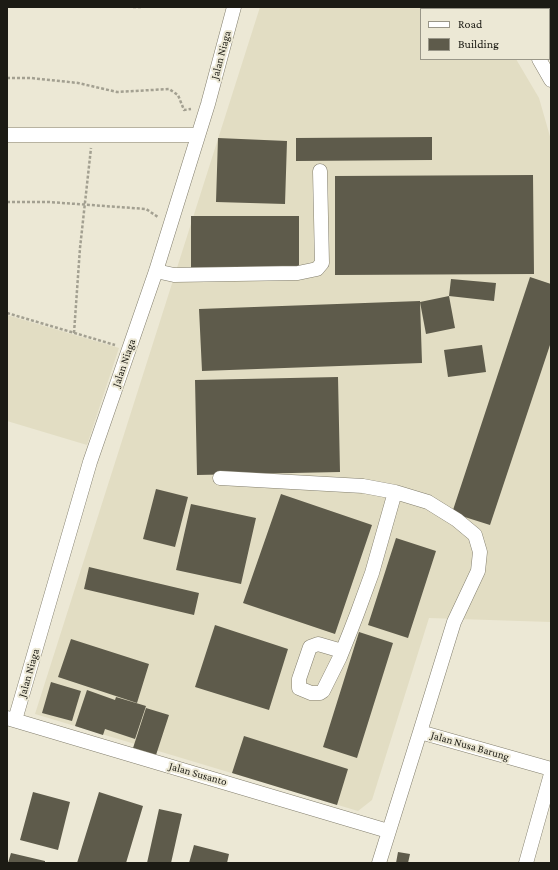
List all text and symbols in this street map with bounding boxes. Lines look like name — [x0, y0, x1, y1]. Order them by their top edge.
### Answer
legend — [420, 8, 550, 60]
text: Road — [458, 17, 482, 31]
street label: Jalan Niaga — [208, 29, 234, 81]
text: Building — [458, 37, 499, 51]
street label: Jalan Niaga — [110, 337, 138, 389]
street label: Jalan Niaga — [16, 647, 42, 699]
street label: Jalan Nusa Barung — [429, 729, 511, 763]
street label: Jalan Susanto — [168, 759, 228, 789]

